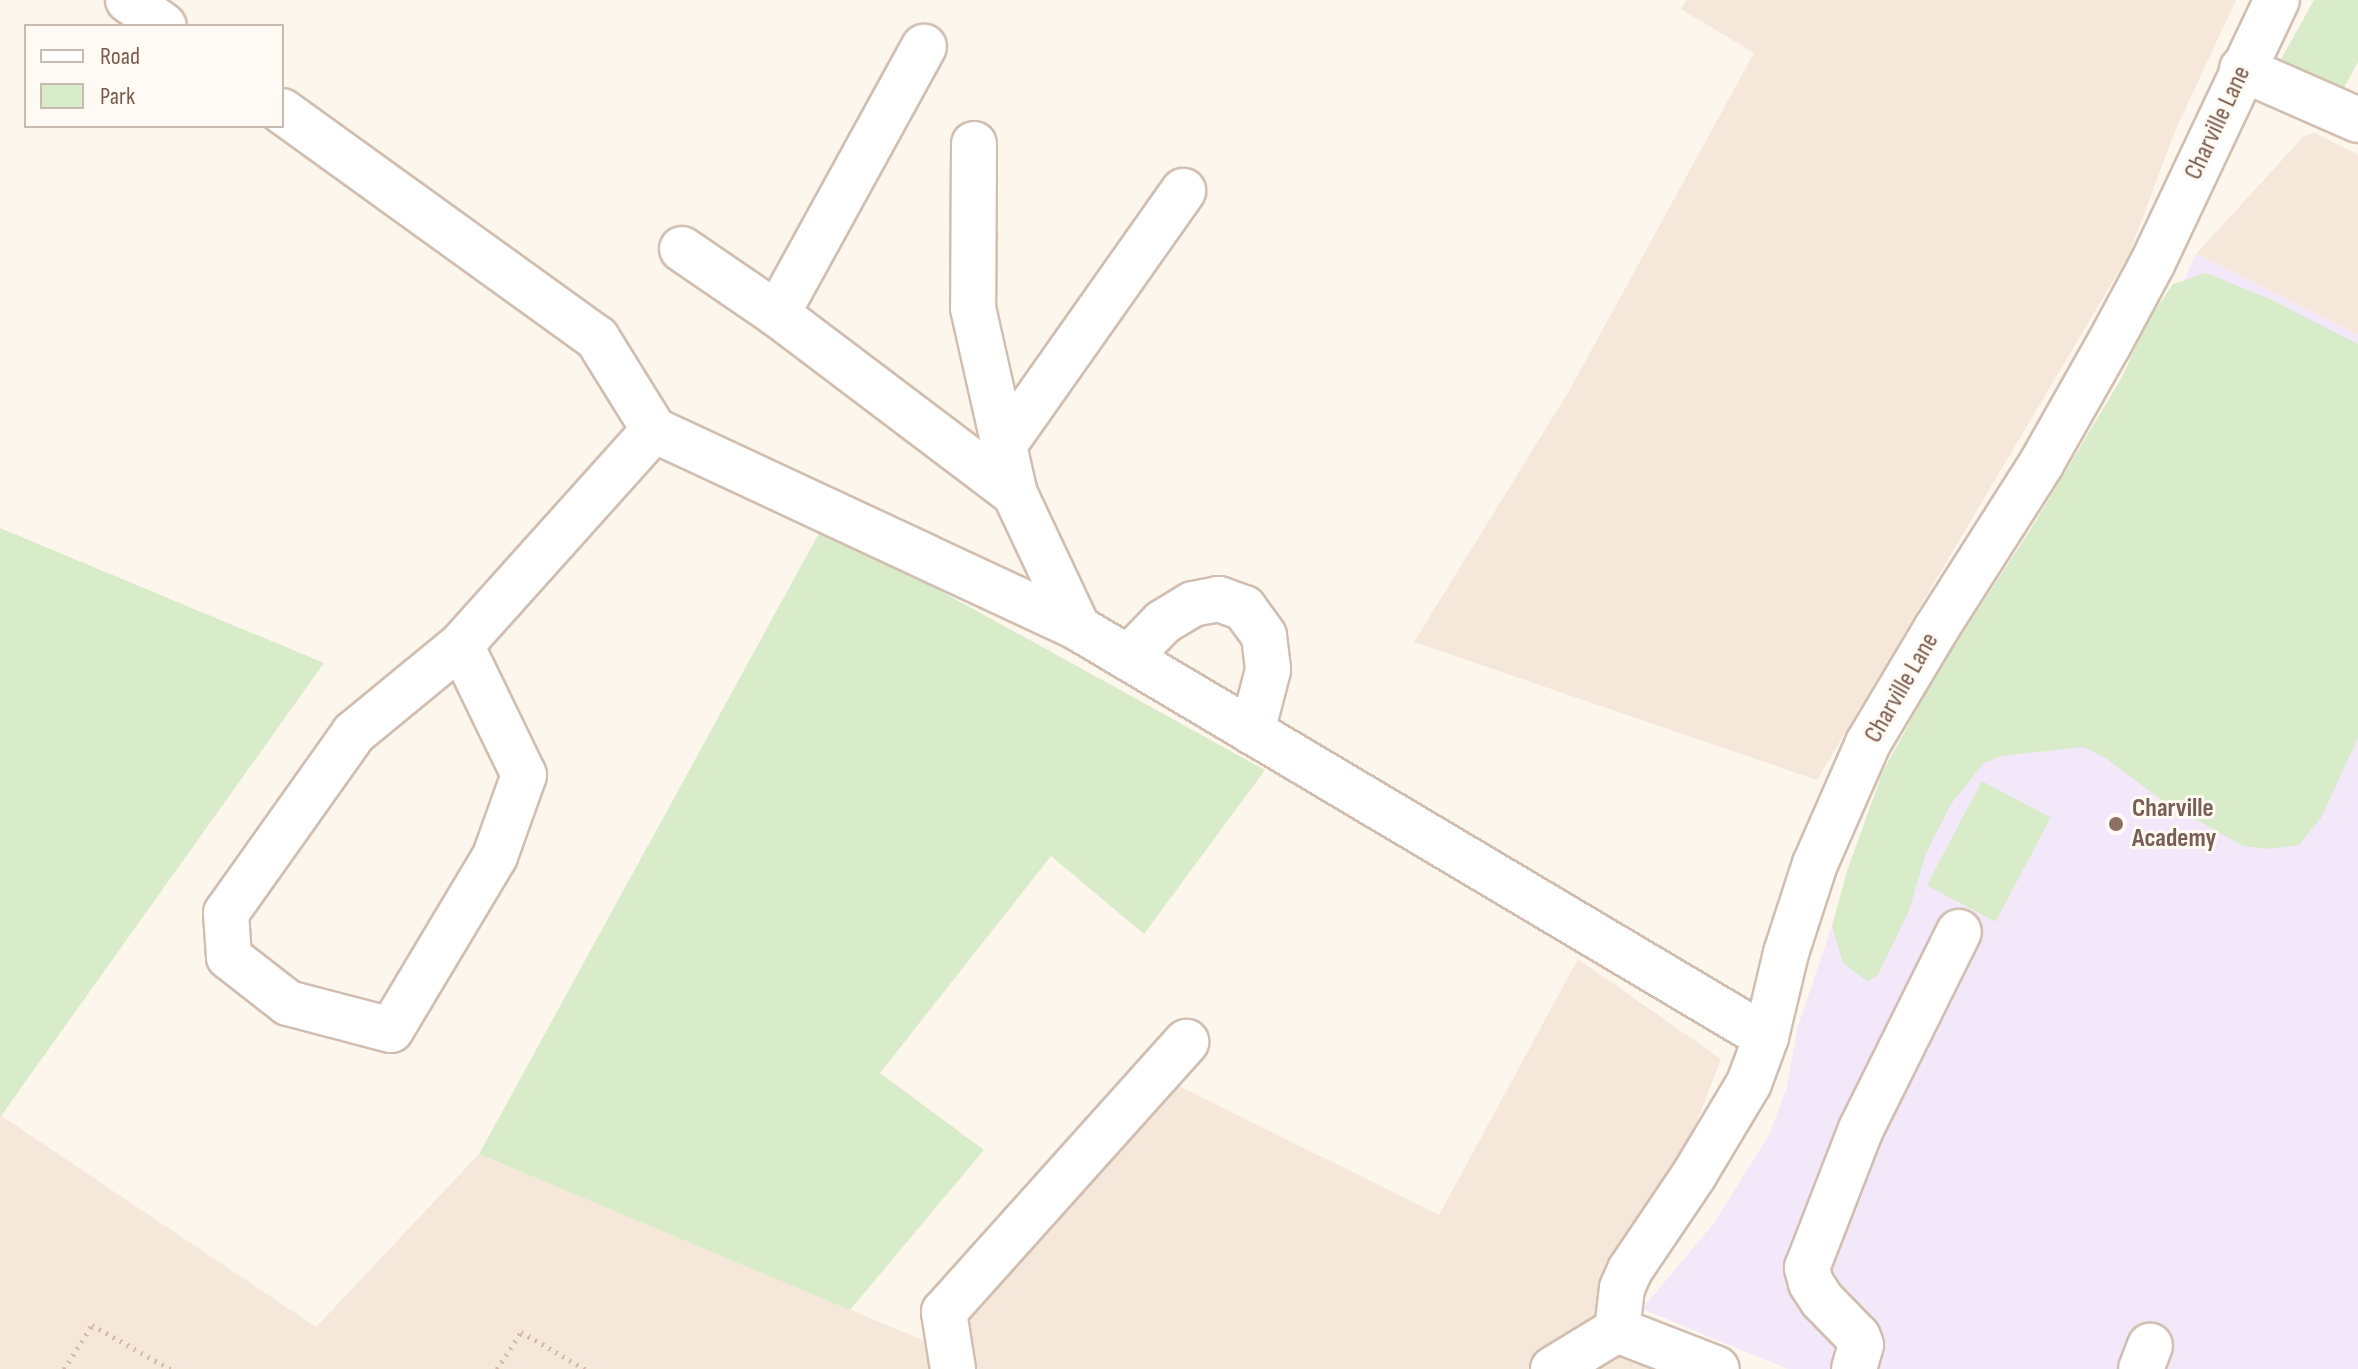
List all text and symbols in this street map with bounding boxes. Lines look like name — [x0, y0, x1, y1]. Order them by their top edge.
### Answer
legend — [24, 24, 284, 128]
text: Road — [100, 42, 140, 71]
street label: Charville Lane — [2178, 61, 2258, 185]
text: Park — [100, 82, 135, 111]
street label: Charville Lane — [1858, 627, 1946, 749]
place label: Charville Academy — [2132, 793, 2216, 854]
marker: Charville Academy — [2107, 815, 2125, 833]

